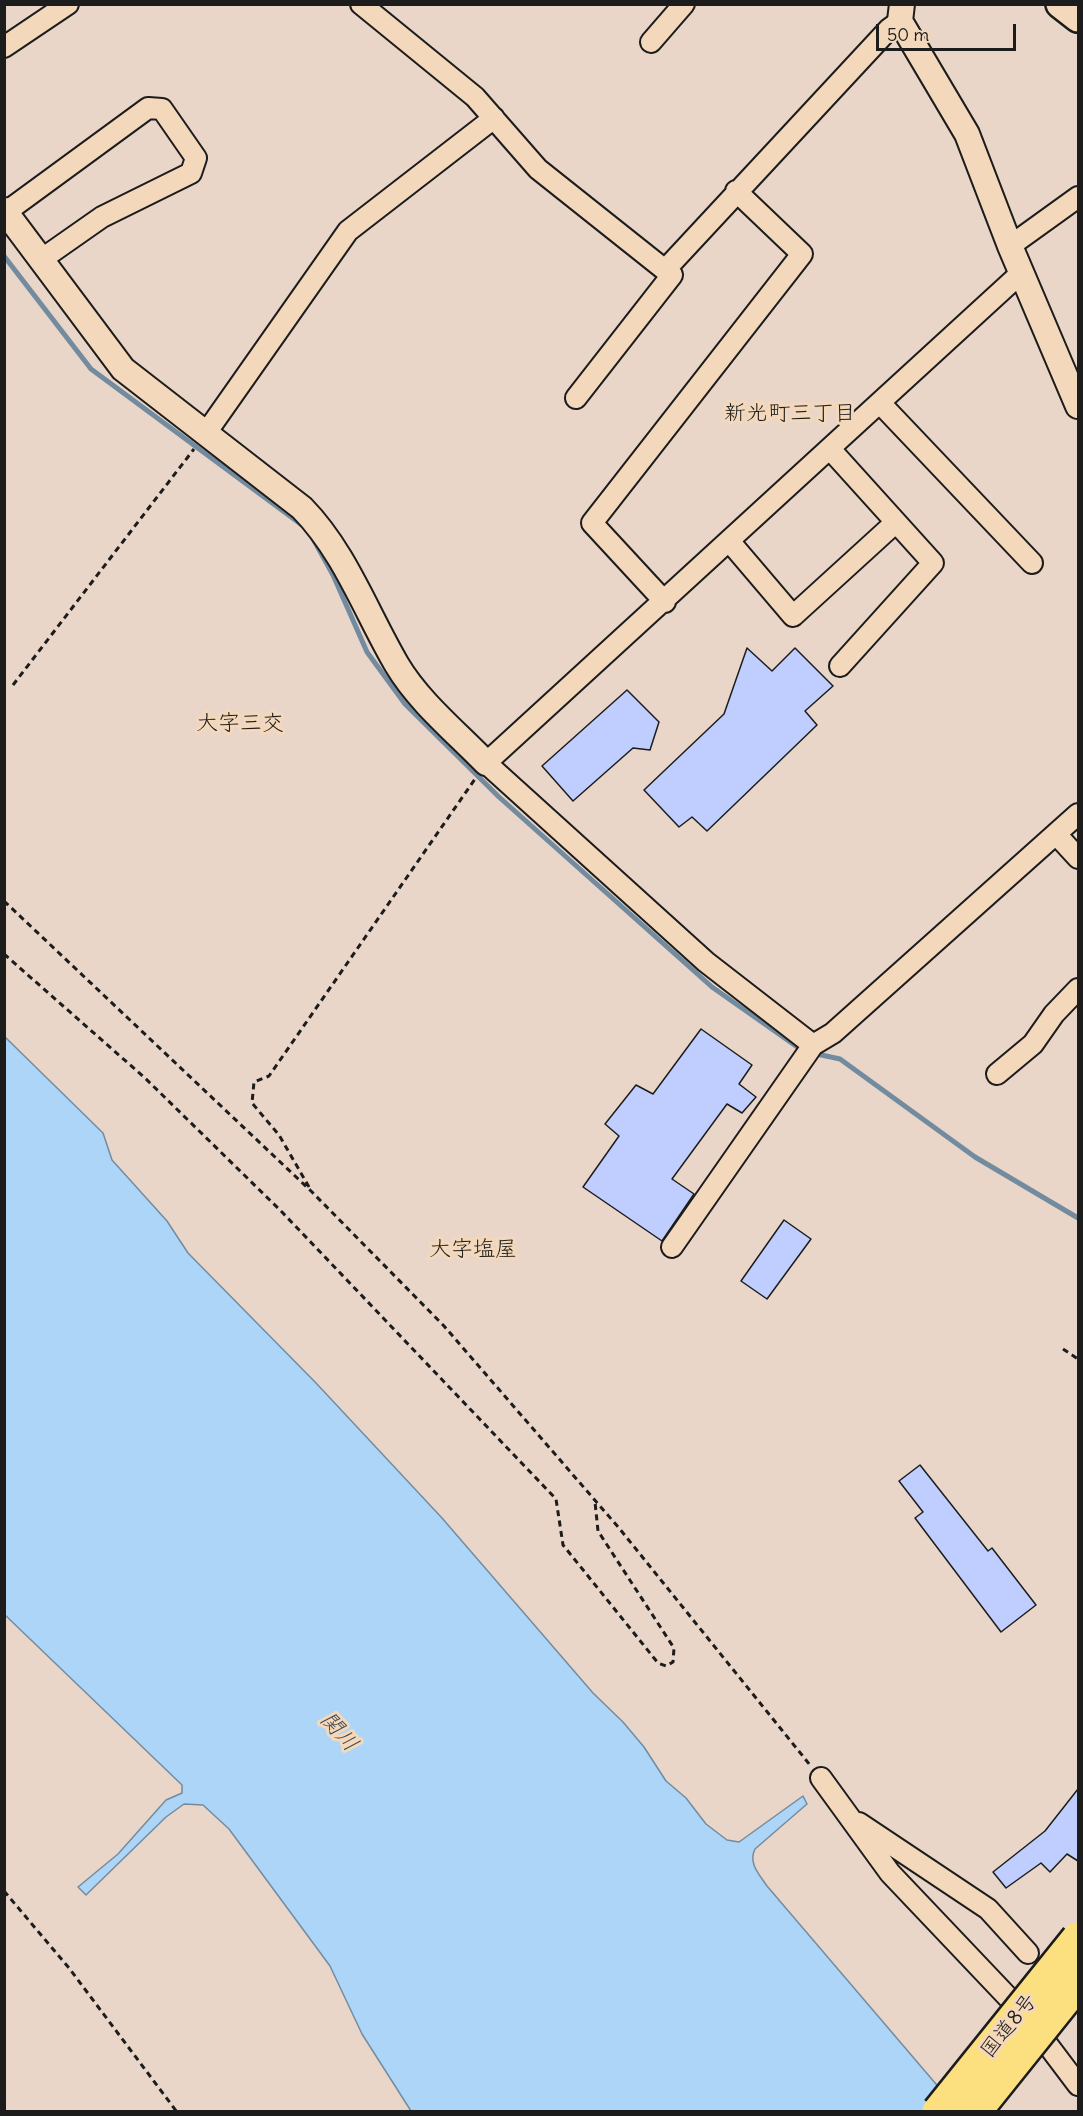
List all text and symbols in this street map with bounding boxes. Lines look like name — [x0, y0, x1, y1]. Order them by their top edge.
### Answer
scale bar — [879, 12, 1018, 50]
text: 50 m — [887, 23, 929, 46]
district label: 新光町三丁目 — [724, 401, 856, 427]
district label: 大字三交 — [196, 711, 284, 737]
district label: 大字塩屋 — [429, 1237, 517, 1263]
water label: 関川 — [314, 1707, 364, 1757]
street label: 国道8号 — [976, 1989, 1042, 2063]

